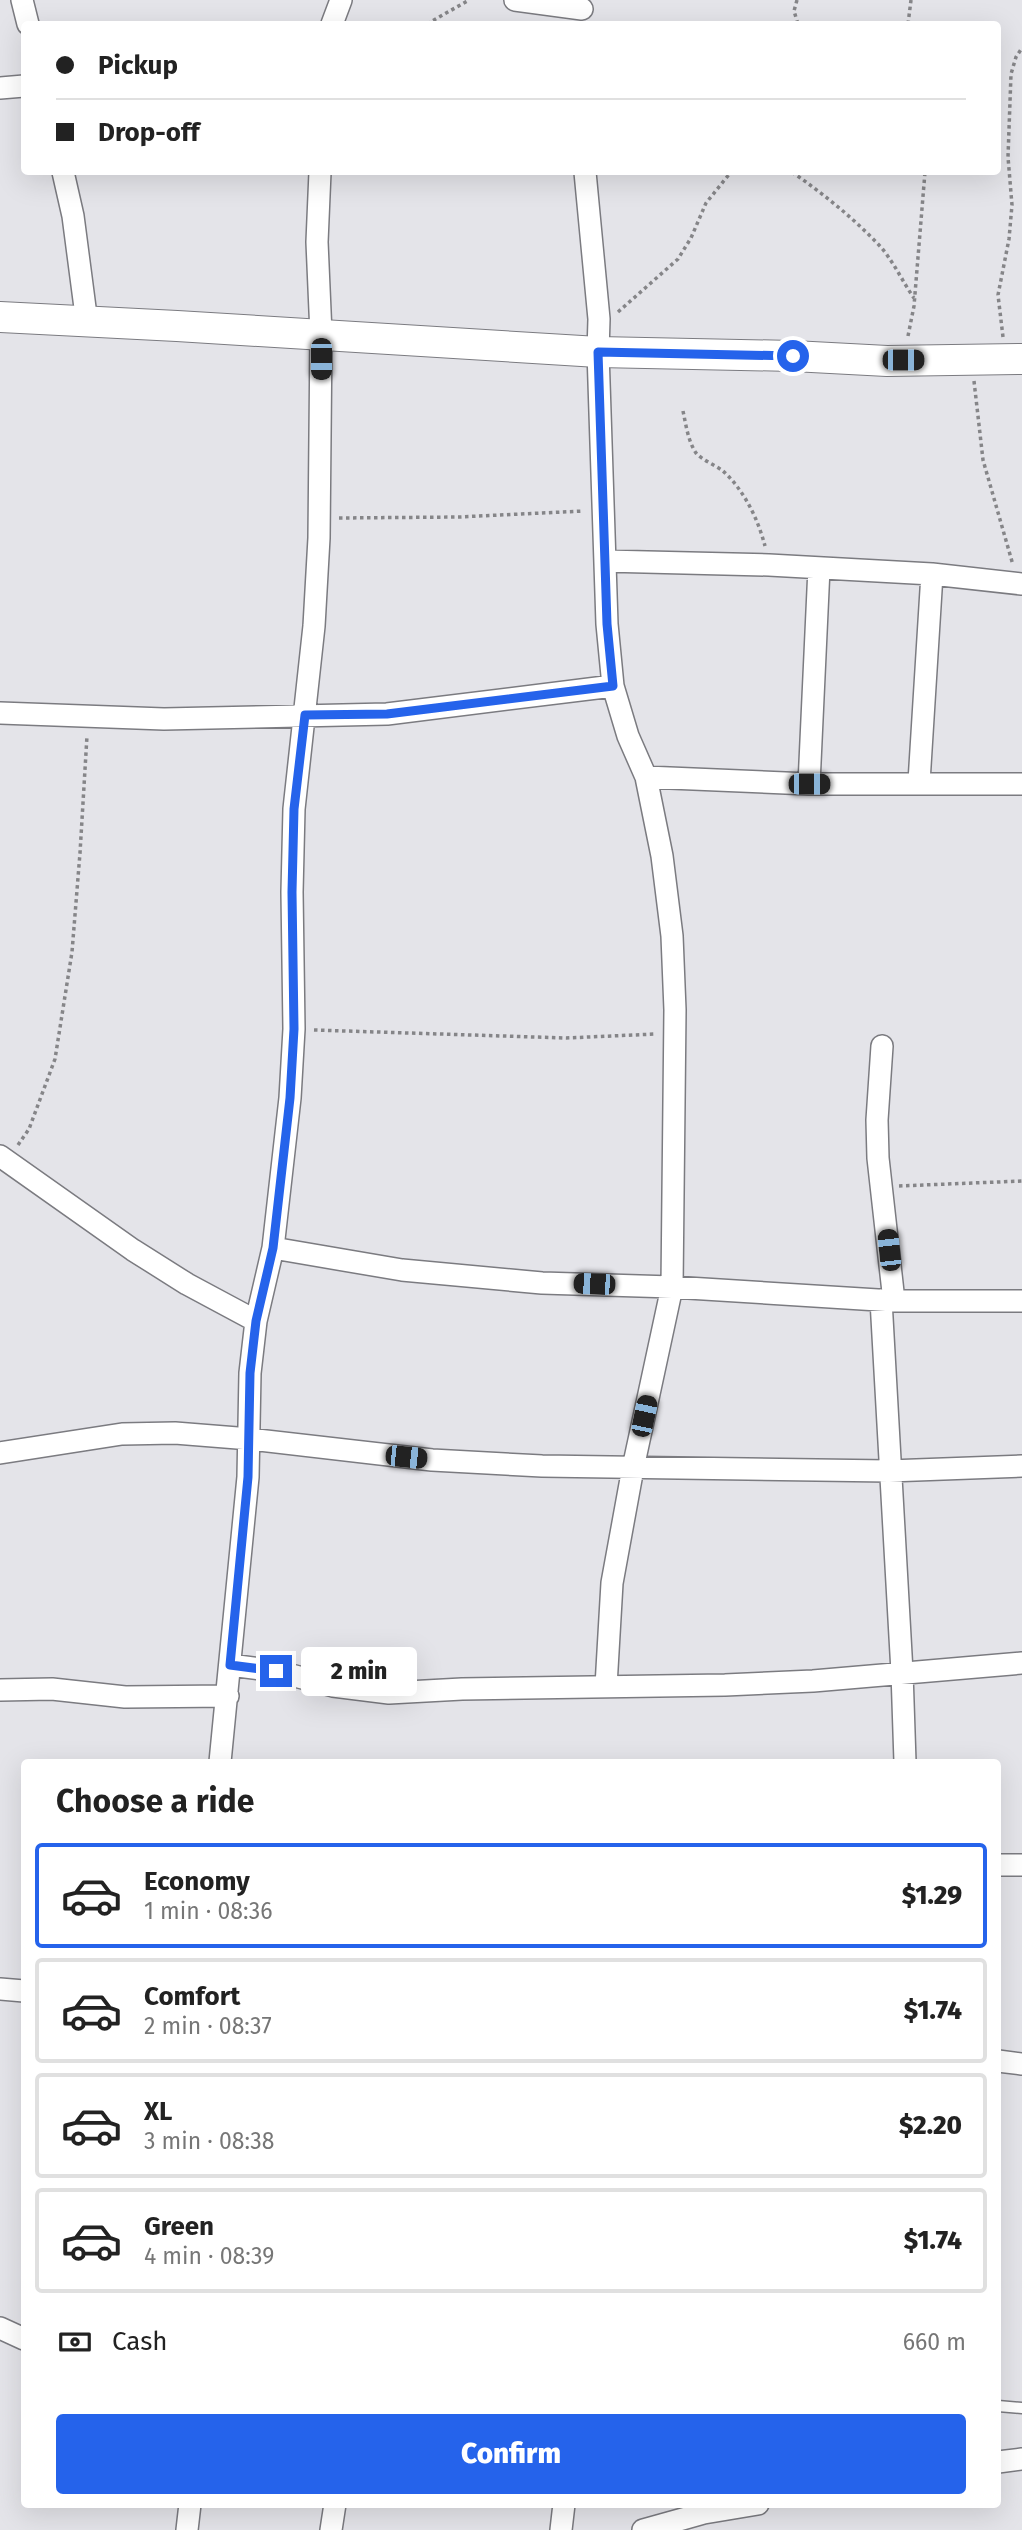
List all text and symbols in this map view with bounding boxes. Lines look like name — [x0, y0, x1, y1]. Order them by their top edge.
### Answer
text: Pickup — [98, 50, 178, 81]
text: Drop-off — [98, 117, 200, 148]
car — [311, 338, 332, 380]
route start — [777, 340, 809, 372]
car — [883, 350, 925, 371]
car — [789, 774, 831, 795]
car — [877, 1228, 902, 1272]
car — [573, 1273, 616, 1295]
car — [630, 1393, 659, 1439]
car — [385, 1444, 428, 1470]
callout: 2 min — [300, 1646, 416, 1696]
route end — [260, 1655, 292, 1687]
text: 2 min — [331, 1657, 387, 1685]
text: Choose a ride — [56, 1782, 254, 1820]
icon: car — [60, 1864, 123, 1927]
text: Economy — [144, 1866, 250, 1897]
text: $1.29 — [902, 1880, 962, 1911]
text: 1 min · 08:36 — [144, 1897, 272, 1925]
icon: car — [60, 1979, 123, 2042]
text: Comfort — [144, 1981, 240, 2012]
text: $1.74 — [904, 1995, 962, 2026]
text: 2 min · 08:37 — [144, 2012, 272, 2040]
icon: car — [60, 2094, 123, 2157]
text: XL — [144, 2096, 172, 2127]
text: $2.20 — [899, 2110, 962, 2141]
text: 3 min · 08:38 — [144, 2127, 274, 2155]
icon: car — [60, 2209, 123, 2272]
text: Green — [144, 2211, 214, 2242]
text: $1.74 — [904, 2225, 962, 2256]
text: 4 min · 08:39 — [144, 2242, 274, 2270]
icon: cash — [56, 2323, 94, 2361]
text: Cash — [112, 2326, 168, 2357]
text: 660 m — [903, 2328, 966, 2356]
button: Confirm — [56, 2414, 966, 2494]

